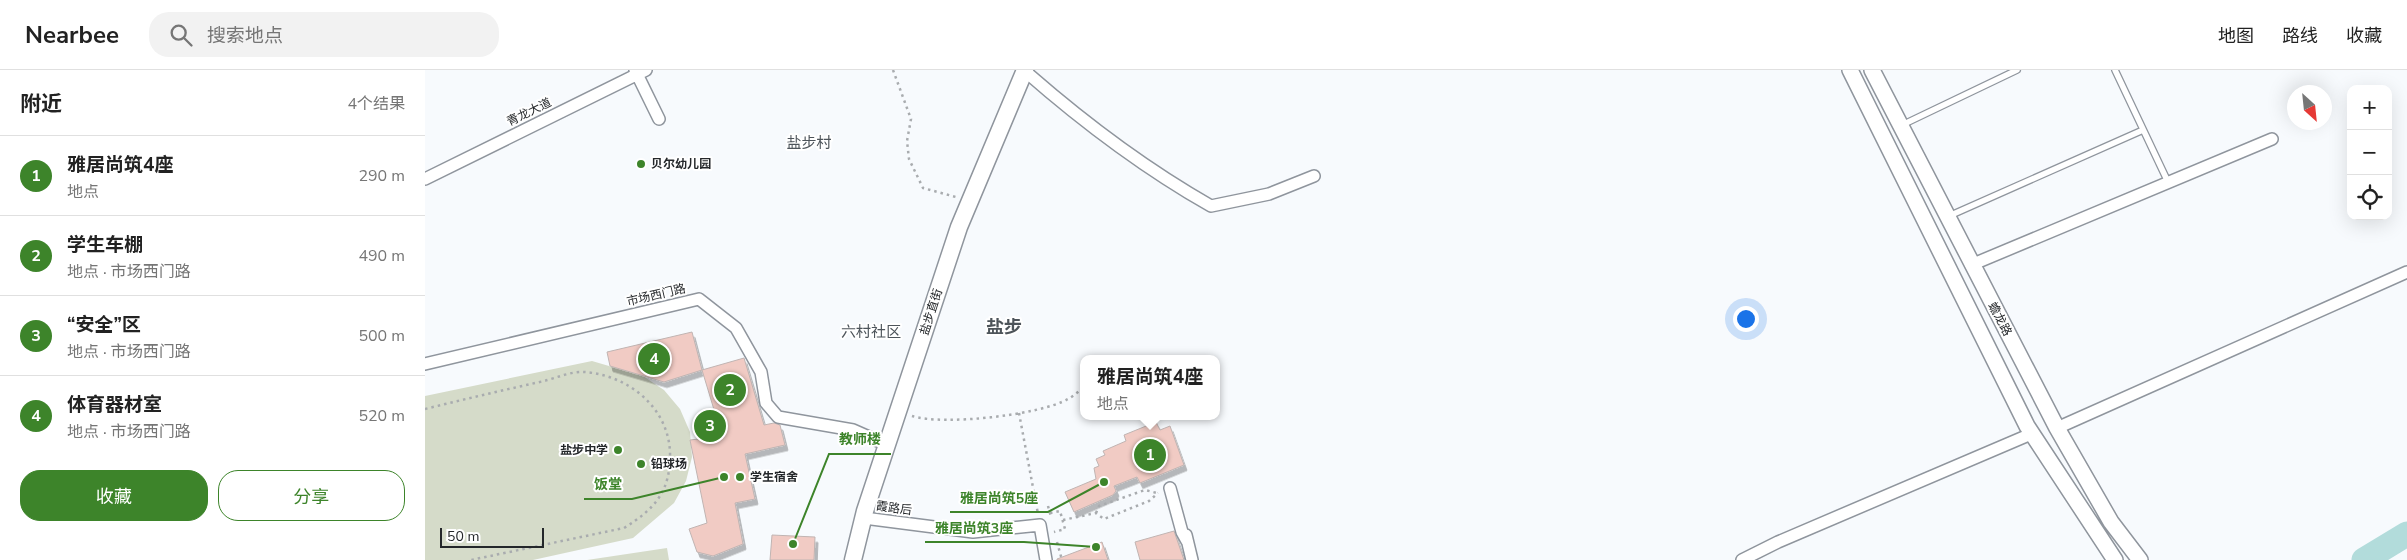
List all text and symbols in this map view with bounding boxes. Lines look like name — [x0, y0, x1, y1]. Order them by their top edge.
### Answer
search box — [149, 12, 499, 57]
text: Nearbee — [25, 19, 119, 51]
icon: search — [167, 21, 195, 49]
text: 搜索地点 — [207, 23, 283, 49]
text: 地图 — [2218, 24, 2254, 48]
text: 路线 — [2282, 24, 2318, 48]
text: 收藏 — [2346, 24, 2382, 48]
north arrow — [2287, 85, 2332, 130]
map controls — [2347, 85, 2392, 220]
button: + — [2347, 85, 2392, 130]
text: 附近 — [20, 90, 62, 118]
text: 4个结果 — [347, 93, 405, 115]
street label: 青龙大道 — [504, 94, 554, 130]
button: − — [2347, 130, 2392, 175]
district label: 盐步村 — [786, 133, 832, 153]
text: 雅居尚筑4座 — [67, 152, 173, 178]
place label: 贝尔幼儿园 — [651, 156, 711, 172]
marker: 贝尔幼儿园 — [635, 158, 647, 170]
text: 1 — [31, 165, 41, 187]
text: 290 m — [358, 165, 405, 187]
button: locate — [2347, 175, 2392, 220]
text: 地点 — [67, 181, 99, 203]
text: 学生车棚 — [67, 232, 143, 258]
text: 2 — [31, 245, 41, 267]
text: 490 m — [358, 245, 405, 267]
text: 地点 · 市场西门路 — [67, 261, 191, 283]
street label: 市场西门路 — [625, 280, 687, 310]
street label: 盐步直街 — [916, 287, 946, 337]
street label: 蟾龙路 — [1984, 299, 2016, 339]
your location — [1733, 306, 1759, 332]
text: “安全”区 — [67, 312, 141, 338]
district label: 盐步 — [986, 315, 1022, 339]
district label: 六村社区 — [841, 322, 901, 342]
text: 3 — [31, 325, 41, 347]
text: 500 m — [358, 325, 405, 347]
pin: 4 — [638, 340, 670, 378]
text: 地点 · 市场西门路 — [67, 341, 191, 363]
popup — [1080, 355, 1220, 420]
text: 雅居尚筑4座 — [1097, 364, 1203, 390]
pin: 2 — [714, 371, 746, 409]
text: 体育器材室 — [67, 392, 162, 418]
text: 地点 — [1097, 393, 1129, 415]
text: 4 — [31, 405, 41, 427]
text: 520 m — [358, 405, 405, 427]
pin: 3 — [694, 407, 726, 445]
text: 地点 · 市场西门路 — [67, 421, 191, 443]
callout: 教师楼 — [829, 425, 891, 454]
text: 教师楼 — [839, 430, 881, 449]
pin: 1 — [1134, 436, 1166, 474]
place label: 盐步中学 — [560, 442, 608, 458]
marker: 盐步中学 — [612, 444, 624, 456]
place label: 铅球场 — [651, 456, 687, 472]
marker: 铅球场 — [635, 458, 647, 470]
place label: 学生宿舍 — [750, 469, 798, 485]
button: 收藏 — [20, 470, 208, 521]
button: 分享 — [218, 470, 405, 521]
callout: 饭堂 — [584, 470, 632, 499]
marker: 学生宿舍 — [734, 471, 746, 483]
text: 饭堂 — [594, 475, 622, 494]
callout: 雅居尚筑5座 — [950, 483, 1048, 512]
text: 雅居尚筑5座 — [960, 489, 1038, 508]
street label: 霞路后 — [875, 498, 913, 518]
callout: 雅居尚筑3座 — [925, 513, 1024, 542]
text: 雅居尚筑3座 — [935, 519, 1013, 538]
scale bar — [440, 525, 544, 548]
text: 50 m — [447, 527, 479, 546]

